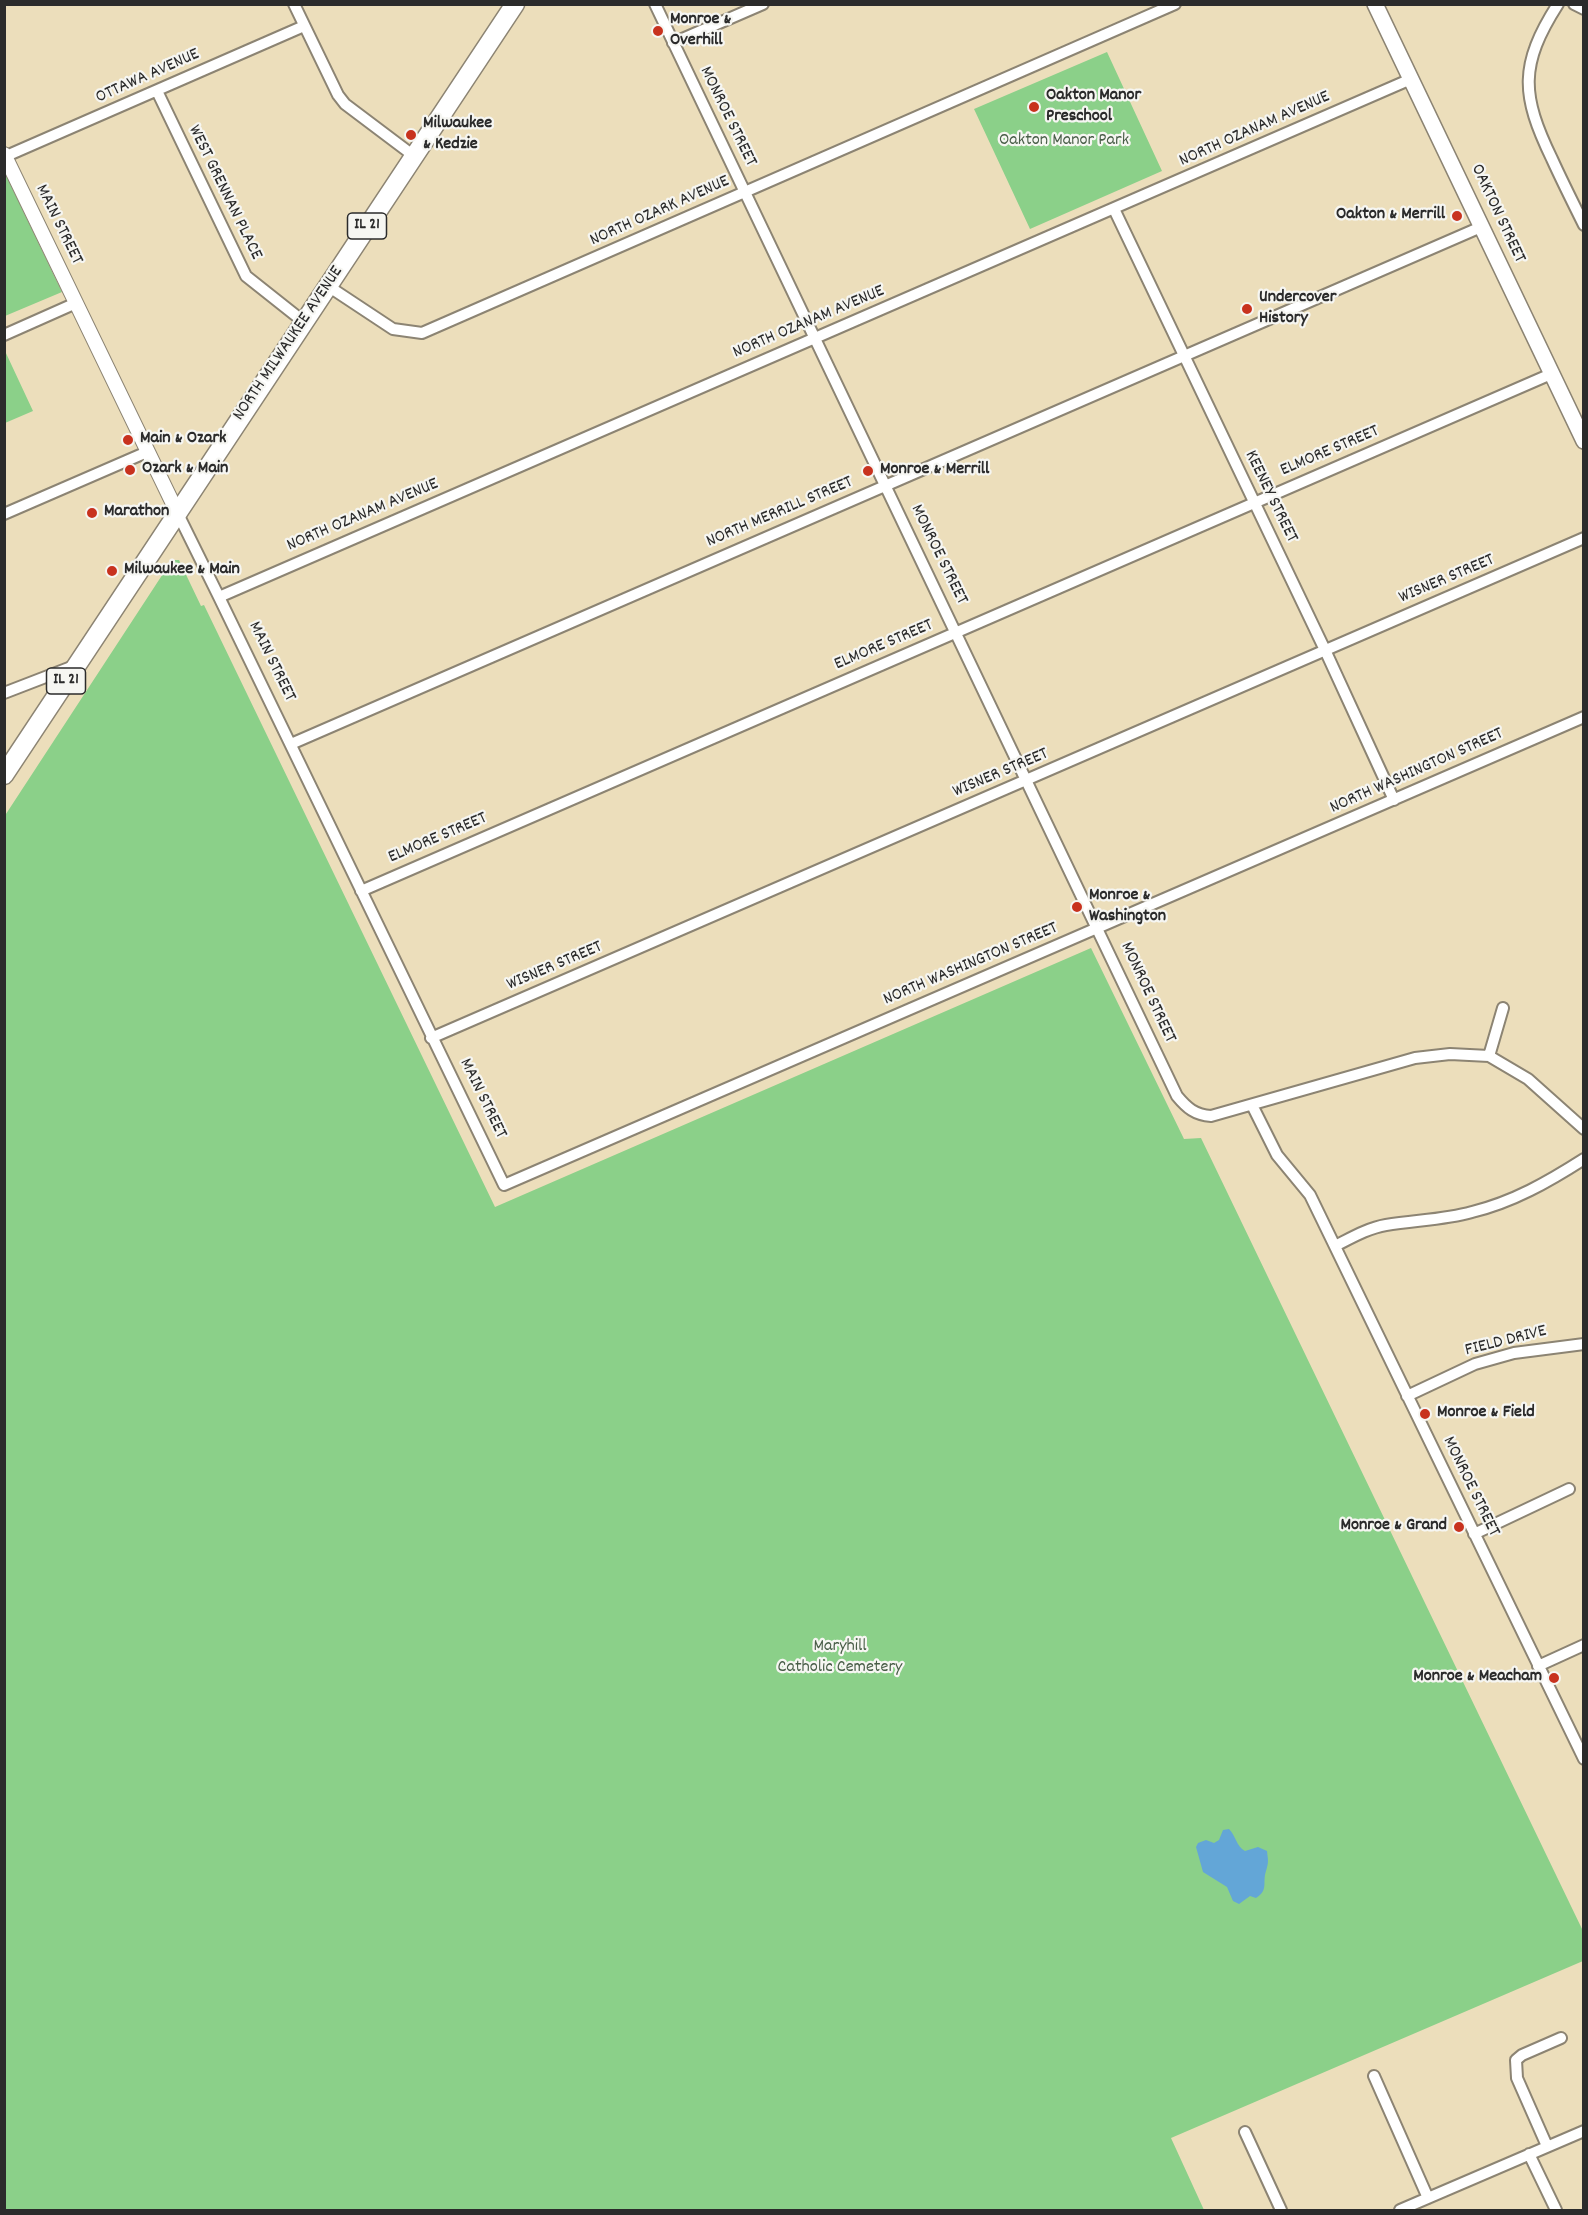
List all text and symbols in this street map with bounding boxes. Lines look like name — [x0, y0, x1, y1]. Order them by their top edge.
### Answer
place label: Monroe & Overhill — [670, 10, 732, 52]
marker: Monroe & Overhill — [651, 24, 665, 38]
street label: OTTAWA AVENUE — [93, 45, 203, 109]
street label: MONROE STREET — [693, 63, 761, 171]
place label: Oakton Manor Preschool — [1046, 86, 1141, 128]
street label: NORTH OZANAM AVENUE — [1176, 87, 1334, 173]
marker: Oakton Manor Preschool — [1027, 100, 1041, 114]
place label: Milwaukee & Kedzie — [423, 114, 492, 156]
street label: WEST GRENNAN PLACE — [182, 122, 266, 264]
marker: Milwaukee & Kedzie — [404, 128, 418, 142]
park label: Oakton Manor Park — [999, 131, 1129, 153]
street label: OAKTON STREET — [1465, 161, 1529, 267]
street label: NORTH OZARK AVENUE — [587, 172, 733, 252]
street label: MAIN STREET — [29, 181, 87, 269]
place label: Oakton & Merrill — [1336, 205, 1445, 227]
marker: Oakton & Merrill — [1450, 209, 1464, 223]
road number: IL 21 — [348, 213, 386, 239]
street label: NORTH MILWAUKEE AVENUE — [229, 263, 349, 425]
street label: NORTH OZANAM AVENUE — [730, 281, 888, 365]
place label: Undercover History — [1259, 288, 1336, 330]
marker: Undercover History — [1240, 302, 1254, 316]
street label: ELMORE STREET — [1277, 422, 1383, 482]
place label: Main & Ozark — [140, 429, 226, 451]
marker: Main & Ozark — [121, 433, 135, 447]
street label: KEENEY STREET — [1238, 447, 1302, 547]
place label: Ozark & Main — [142, 459, 228, 481]
place label: Monroe & Merrill — [880, 460, 989, 482]
marker: Ozark & Main — [123, 463, 137, 477]
marker: Monroe & Merrill — [861, 464, 875, 478]
street label: NORTH MERRILL STREET — [704, 472, 856, 554]
street label: NORTH OZANAM AVENUE — [284, 474, 442, 558]
street label: MONROE STREET — [904, 501, 972, 609]
place label: Marathon — [104, 502, 169, 524]
marker: Marathon — [85, 506, 99, 520]
street label: WISNER STREET — [1396, 550, 1498, 610]
place label: Milwaukee & Main — [124, 560, 240, 582]
marker: Milwaukee & Main — [105, 564, 119, 578]
street label: ELMORE STREET — [831, 616, 937, 676]
street label: MAIN STREET — [242, 618, 300, 706]
road number: IL 21 — [46, 668, 86, 694]
street label: NORTH WASHINGTON STREET — [1327, 724, 1507, 820]
street label: WISNER STREET — [950, 744, 1052, 804]
street label: ELMORE STREET — [385, 809, 491, 869]
place label: Monroe & Washington — [1089, 886, 1166, 928]
marker: Monroe & Washington — [1070, 900, 1084, 914]
street label: NORTH WASHINGTON STREET — [881, 918, 1061, 1012]
street label: WISNER STREET — [504, 937, 606, 997]
street label: MONROE STREET — [1114, 939, 1180, 1047]
street label: MAIN STREET — [453, 1055, 511, 1143]
street label: FIELD DRIVE — [1463, 1321, 1549, 1363]
place label: Monroe & Field — [1437, 1403, 1535, 1425]
marker: Monroe & Field — [1418, 1407, 1432, 1421]
street label: MONROE STREET — [1436, 1433, 1504, 1541]
place label: Monroe & Grand — [1340, 1516, 1447, 1538]
marker: Monroe & Grand — [1452, 1520, 1466, 1534]
park label: Maryhill Catholic Cemetery — [778, 1637, 902, 1680]
place label: Monroe & Meacham — [1413, 1667, 1542, 1689]
marker: Monroe & Meacham — [1547, 1671, 1561, 1685]

